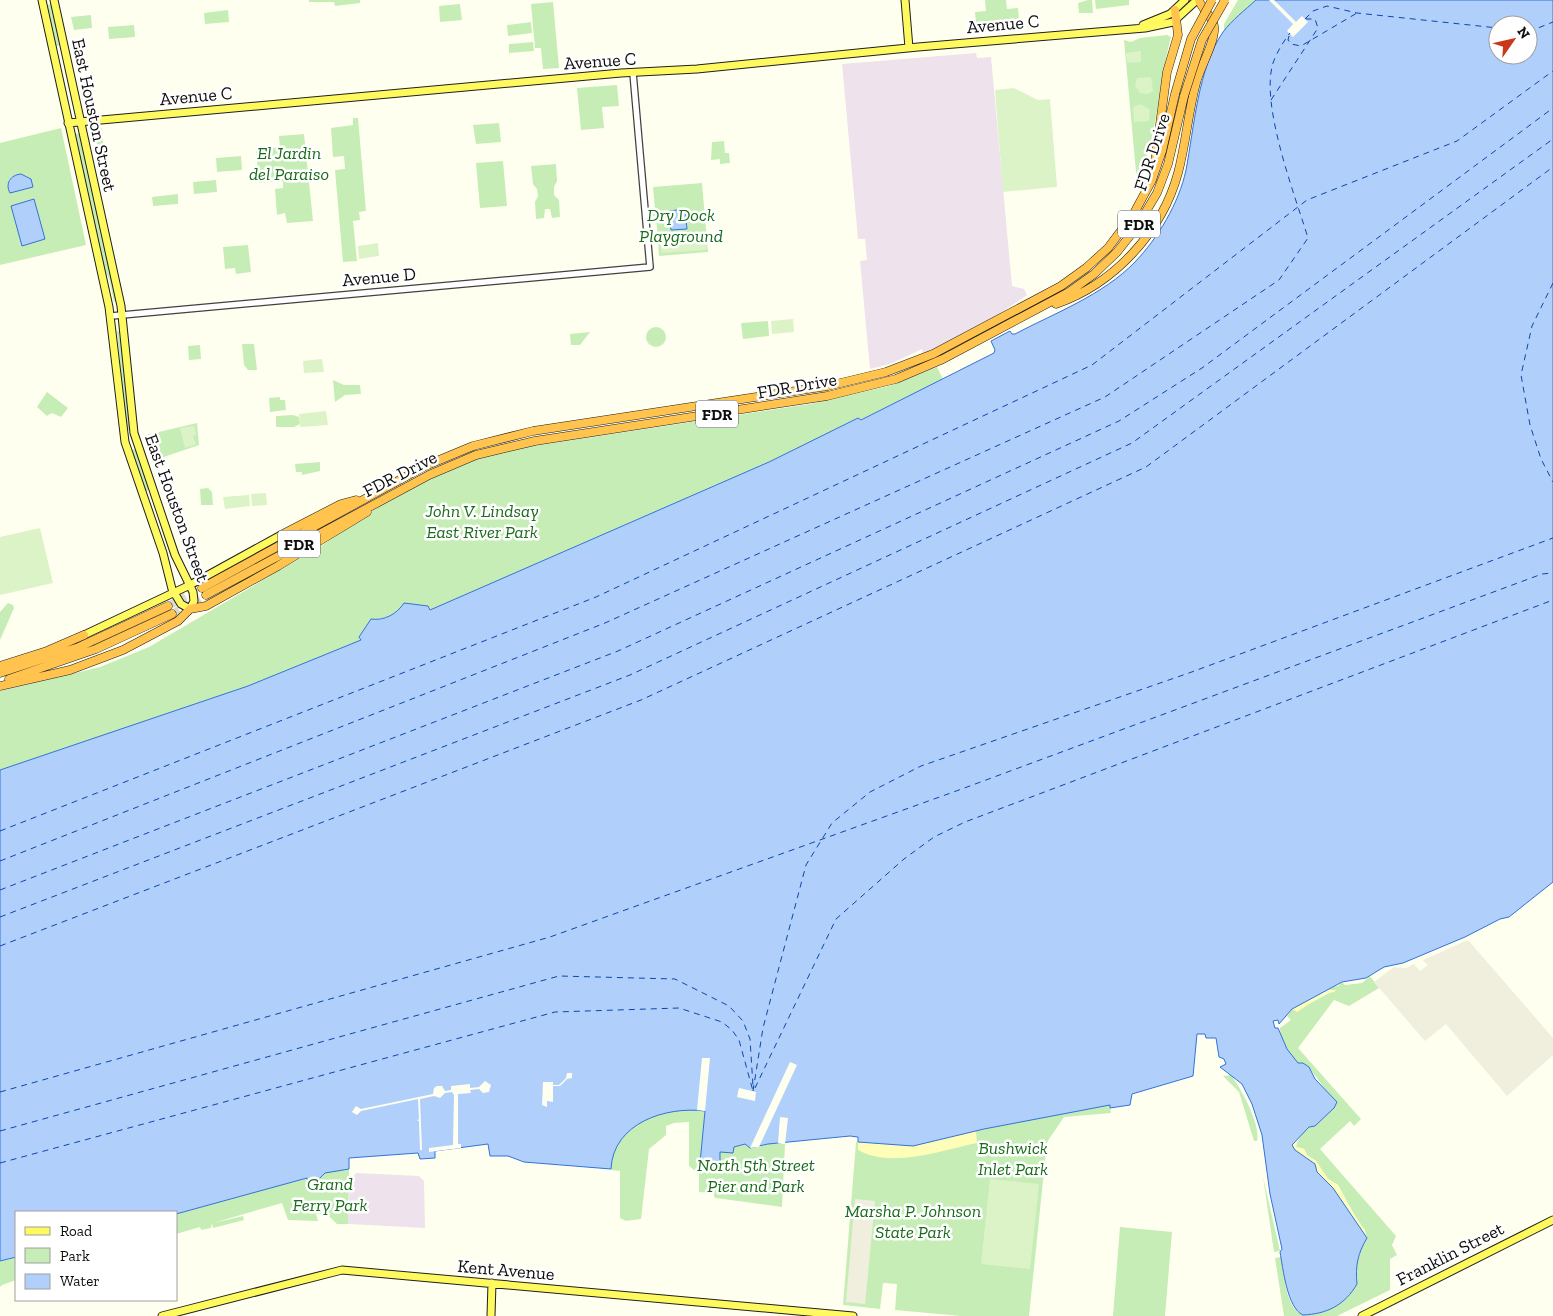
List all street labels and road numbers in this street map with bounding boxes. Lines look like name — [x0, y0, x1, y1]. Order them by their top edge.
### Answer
street label: Avenue C — [966, 10, 1040, 38]
street label: East Houston Street — [67, 36, 121, 194]
street label: Avenue C — [563, 47, 637, 75]
street label: Avenue C — [159, 82, 233, 110]
street label: FDR Drive — [1129, 111, 1175, 193]
road number: FDR — [1118, 210, 1160, 238]
street label: Avenue D — [341, 263, 417, 291]
street label: FDR Drive — [756, 368, 838, 404]
road number: FDR — [696, 400, 738, 428]
street label: East Houston Street — [140, 431, 214, 585]
street label: FDR Drive — [359, 446, 441, 502]
road number: FDR — [278, 530, 320, 558]
street label: Franklin Street — [1393, 1217, 1508, 1291]
street label: Kent Avenue — [457, 1255, 555, 1285]

